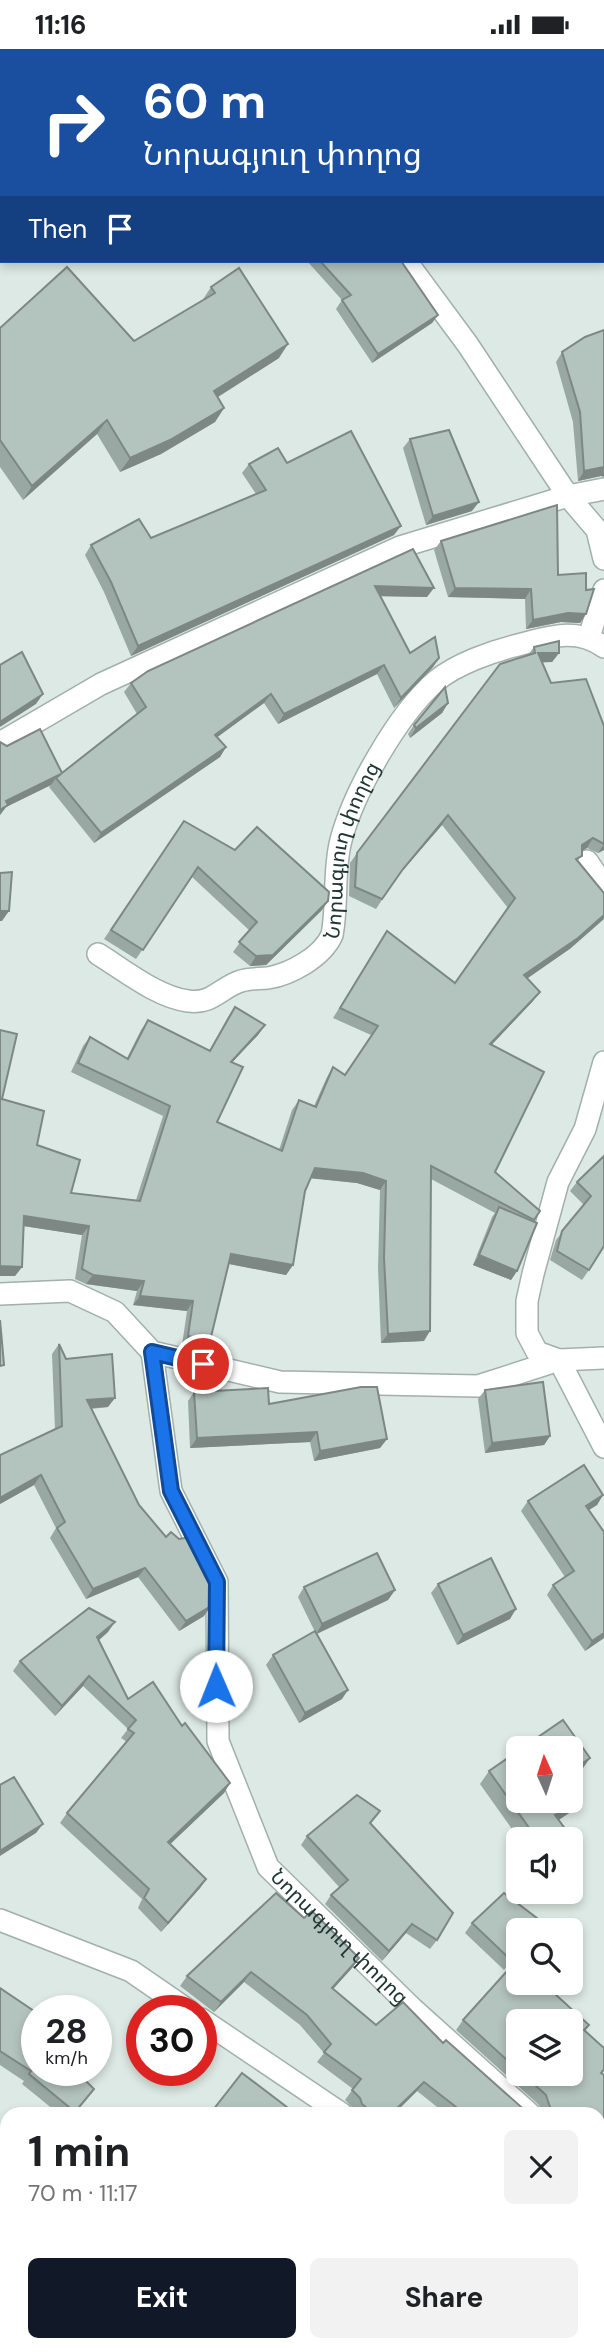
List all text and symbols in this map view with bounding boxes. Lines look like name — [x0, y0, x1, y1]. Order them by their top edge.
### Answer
text: 11:16 — [35, 8, 86, 42]
text: 60 m — [143, 69, 266, 133]
icon: right — [28, 77, 119, 168]
text: Նորագյուղ փողոց — [143, 133, 422, 175]
icon: arrive — [101, 210, 139, 248]
text: Then — [28, 212, 87, 246]
street label: Նորագյուղ փողոց — [318, 757, 386, 941]
pin — [173, 1334, 233, 1394]
icon: arrive — [184, 1345, 222, 1383]
position arrow — [179, 1649, 253, 1723]
north arrow — [506, 1736, 583, 1813]
map controls — [506, 1736, 583, 2086]
button: sound — [506, 1827, 583, 1904]
street label: Նորագյուղ փողոց — [264, 1863, 415, 2011]
button: search — [506, 1918, 583, 1995]
speed limit sign: 30 — [126, 1995, 217, 2086]
text: 28 — [45, 2008, 88, 2054]
button: layers — [506, 2009, 583, 2086]
text: km/h — [45, 2046, 88, 2070]
text: 1 min — [28, 2124, 130, 2179]
button: close — [504, 2130, 578, 2204]
text: 70 m · 11:17 — [28, 2178, 138, 2208]
button: Exit — [28, 2258, 296, 2338]
button: Share — [310, 2258, 578, 2338]

